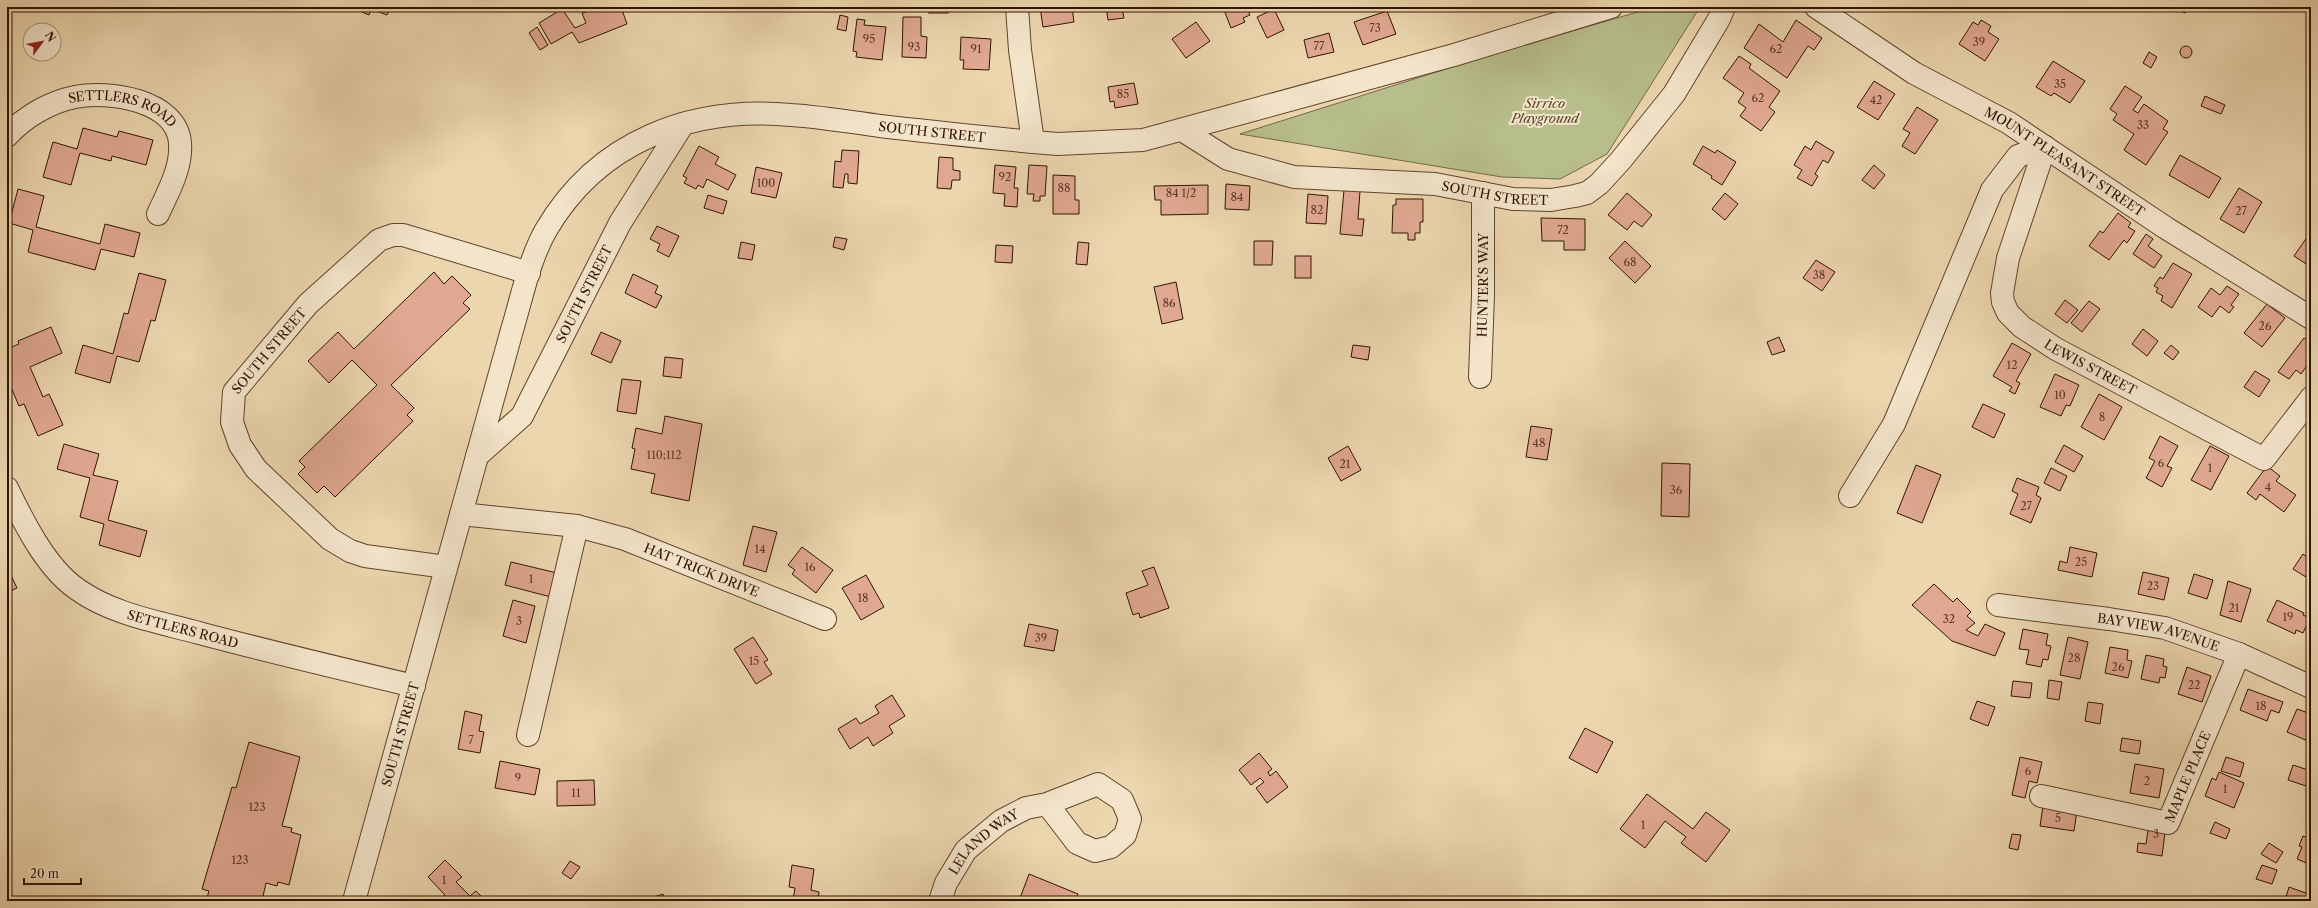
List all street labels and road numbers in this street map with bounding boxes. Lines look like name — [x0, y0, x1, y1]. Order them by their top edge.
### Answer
street label: SETTLERS ROAD — [67, 87, 180, 130]
street label: MOUNT PLEASANT STREET — [1982, 103, 2148, 220]
street label: SOUTH STREET — [878, 118, 987, 145]
street label: SOUTH STREET — [1441, 178, 1549, 208]
street label: HUNTER'S WAY — [1473, 232, 1491, 338]
street label: SOUTH STREET — [552, 242, 616, 346]
street label: SOUTH STREET — [228, 304, 310, 397]
street label: LEWIS STREET — [2041, 336, 2140, 398]
street label: HAT TRICK DRIVE — [642, 539, 762, 600]
street label: SETTLERS ROAD — [125, 606, 240, 651]
street label: BAY VIEW AVENUE — [2096, 610, 2222, 655]
street label: SOUTH STREET — [378, 680, 422, 788]
street label: MAPLE PLACE — [2161, 729, 2214, 825]
street label: LELAND WAY — [945, 805, 1022, 877]

